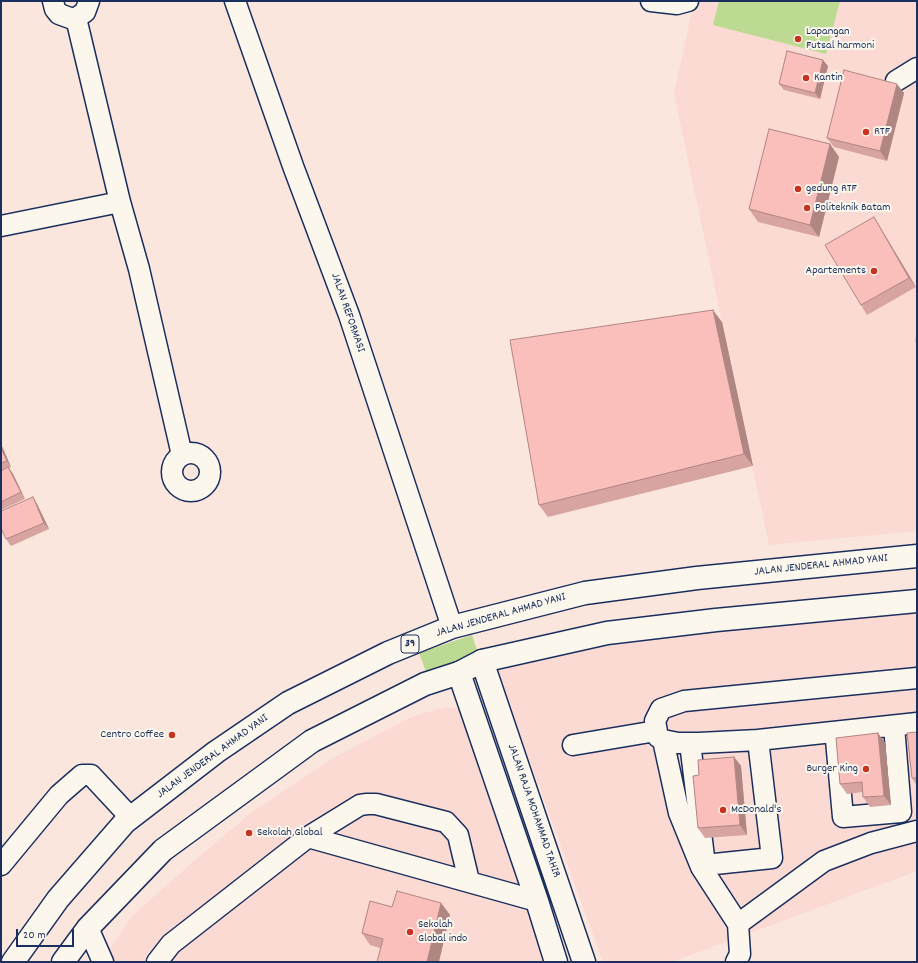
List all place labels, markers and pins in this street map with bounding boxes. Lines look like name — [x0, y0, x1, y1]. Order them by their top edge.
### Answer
place label: Lapangan Futsal harmoni — [806, 25, 874, 53]
marker: Lapangan Futsal harmoni — [793, 34, 803, 44]
place label: Kantin — [814, 71, 843, 85]
marker: Kantin — [801, 73, 811, 83]
place label: RTF — [874, 125, 890, 139]
marker: RTF — [861, 127, 871, 137]
place label: gedung RTF — [806, 182, 857, 196]
marker: gedung RTF — [793, 184, 803, 194]
place label: Politeknik Batam — [815, 201, 890, 215]
marker: Politeknik Batam — [802, 203, 812, 213]
place label: Apartements — [806, 264, 866, 278]
marker: Apartements — [869, 266, 879, 276]
place label: Centro Coffee — [100, 728, 164, 742]
marker: Centro Coffee — [167, 730, 177, 740]
place label: Burger King — [806, 762, 858, 776]
marker: Burger King — [861, 764, 871, 774]
place label: McDonald's — [731, 803, 781, 817]
marker: McDonald's — [718, 805, 728, 815]
place label: Sekolah Global — [257, 826, 322, 840]
marker: Sekolah Global — [244, 828, 254, 838]
place label: Sekolah Global indo — [418, 918, 467, 946]
marker: Sekolah Global indo — [405, 927, 415, 937]

